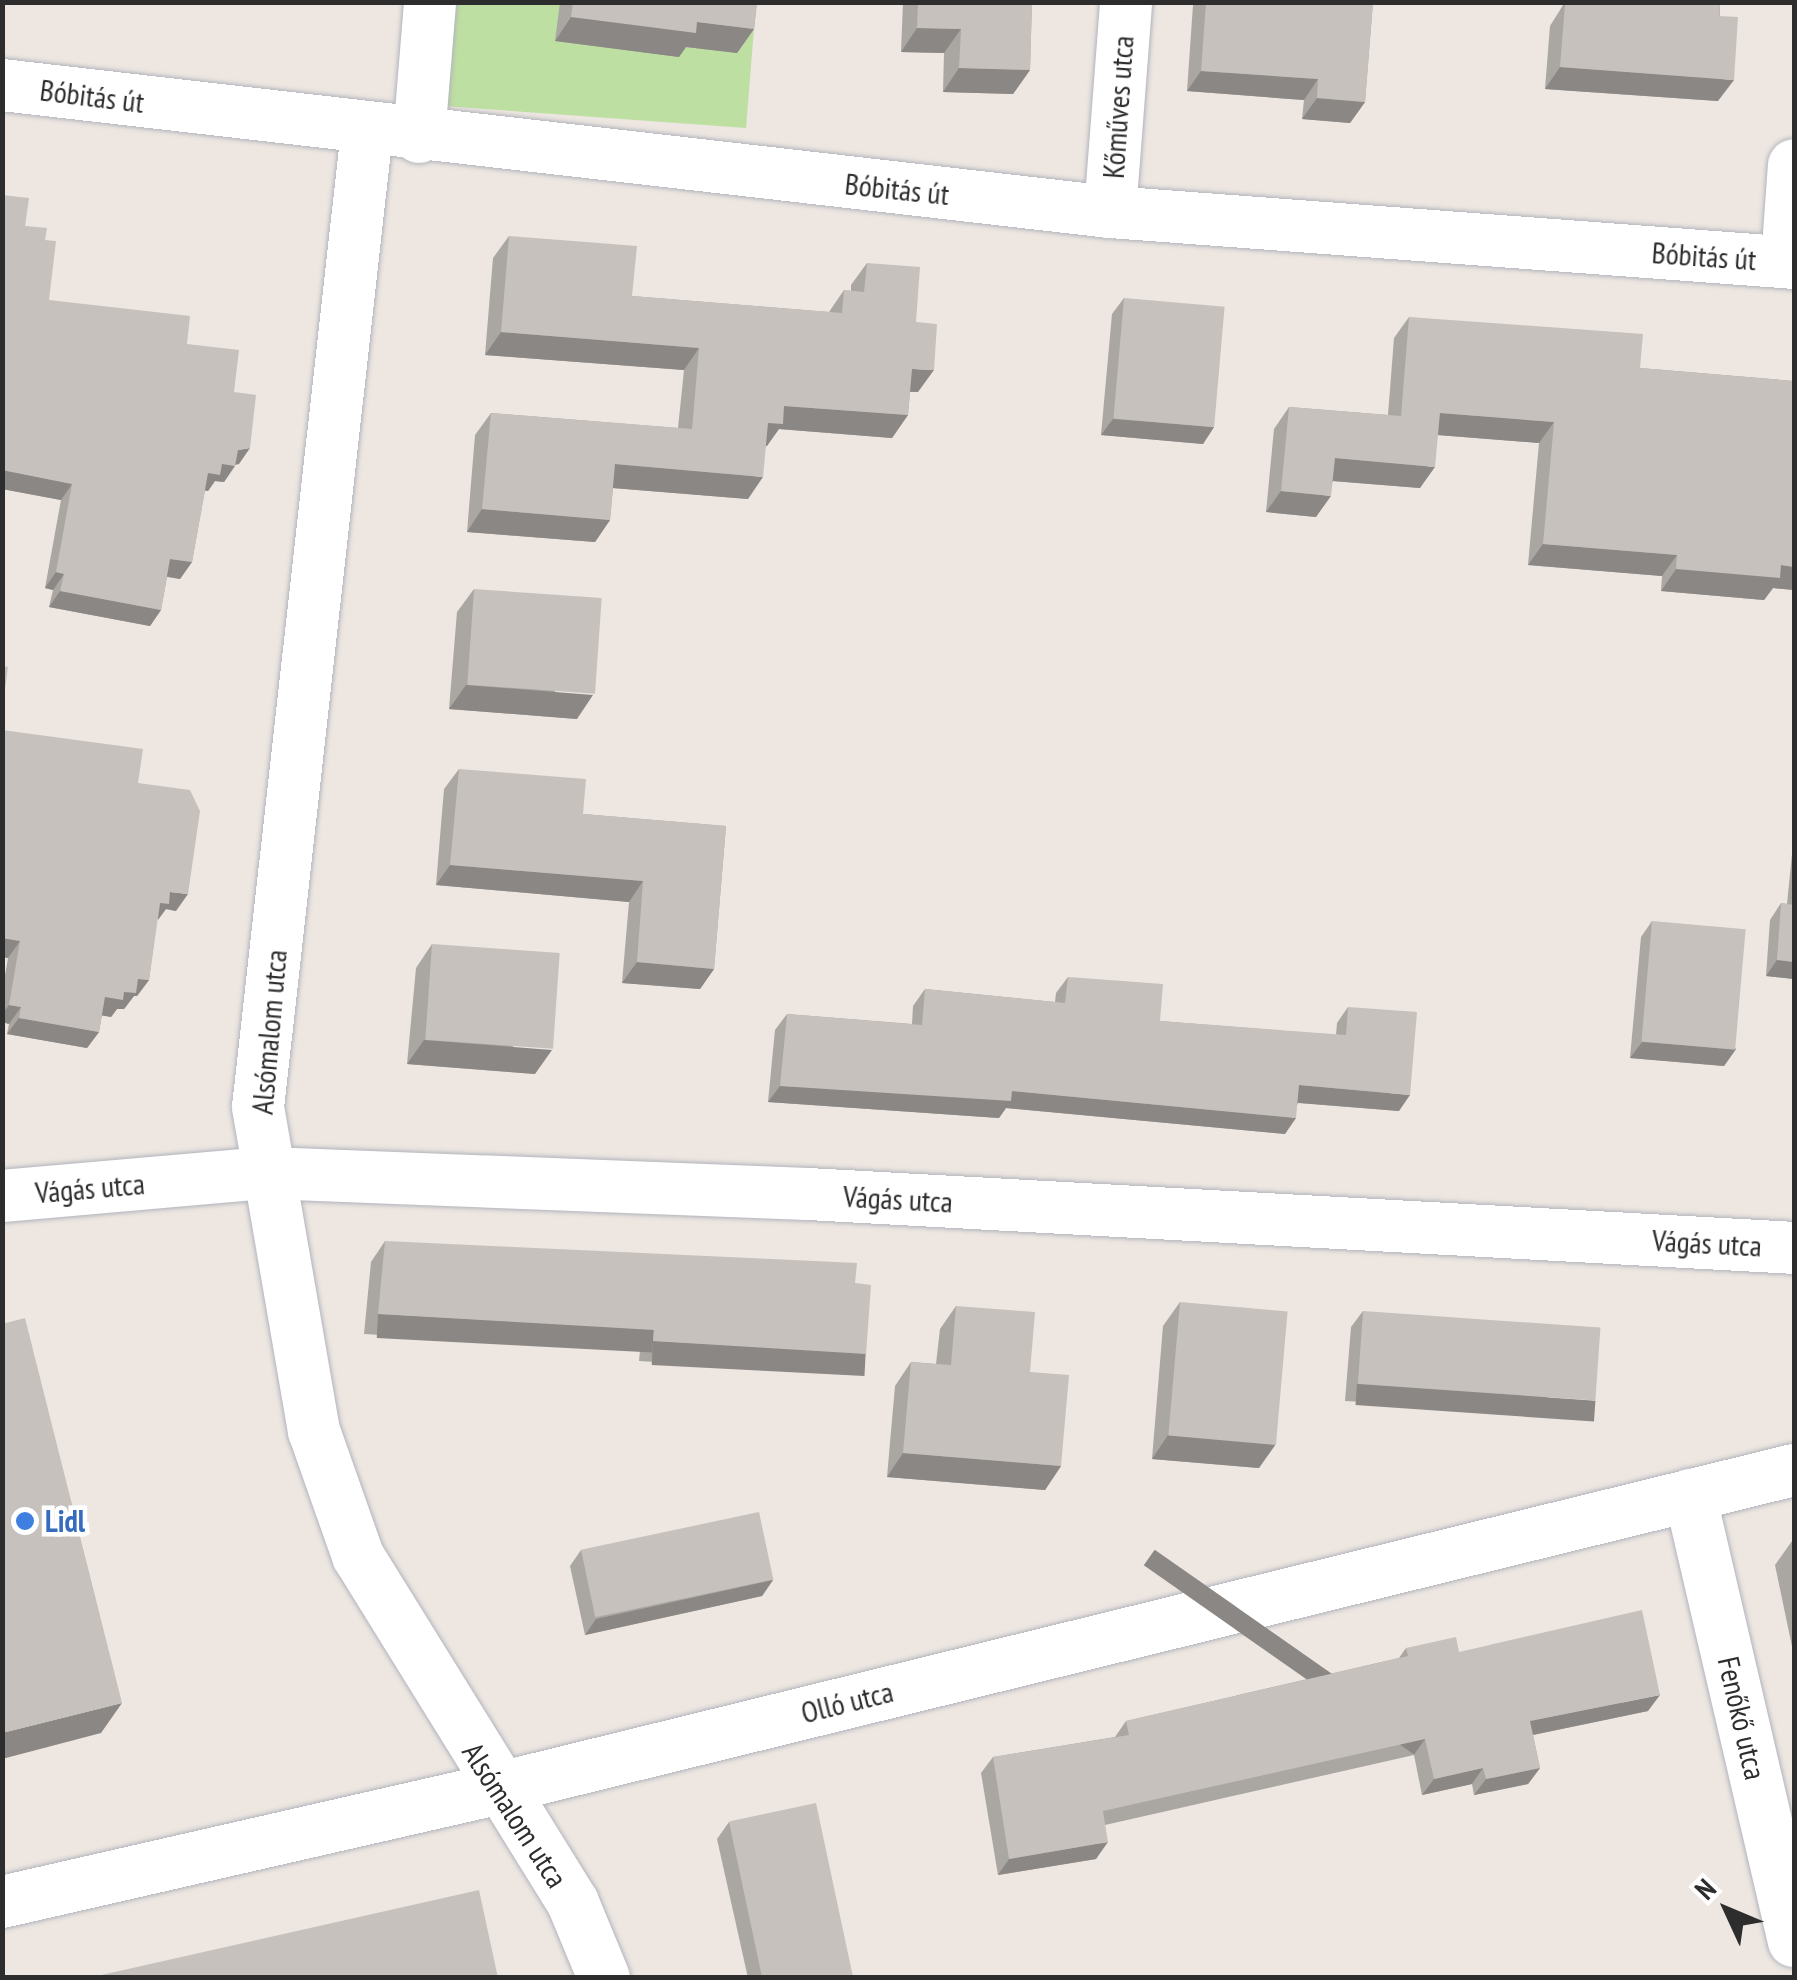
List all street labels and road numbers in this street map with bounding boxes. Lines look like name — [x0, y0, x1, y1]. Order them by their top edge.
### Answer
street label: Kőműves utca — [1095, 34, 1141, 180]
street label: Bóbitás út — [38, 72, 146, 120]
street label: Bóbitás út — [843, 166, 951, 212]
street label: Bóbitás út — [1651, 234, 1757, 278]
street label: Alsómalom utca — [244, 948, 294, 1116]
street label: Vágás utca — [34, 1165, 146, 1211]
street label: Vágás utca — [842, 1178, 954, 1220]
street label: Vágás utca — [1651, 1222, 1763, 1264]
street label: Fenőkő utca — [1710, 1653, 1774, 1783]
street label: Olló utca — [797, 1673, 897, 1731]
street label: Alsómalom utca — [455, 1736, 575, 1894]

